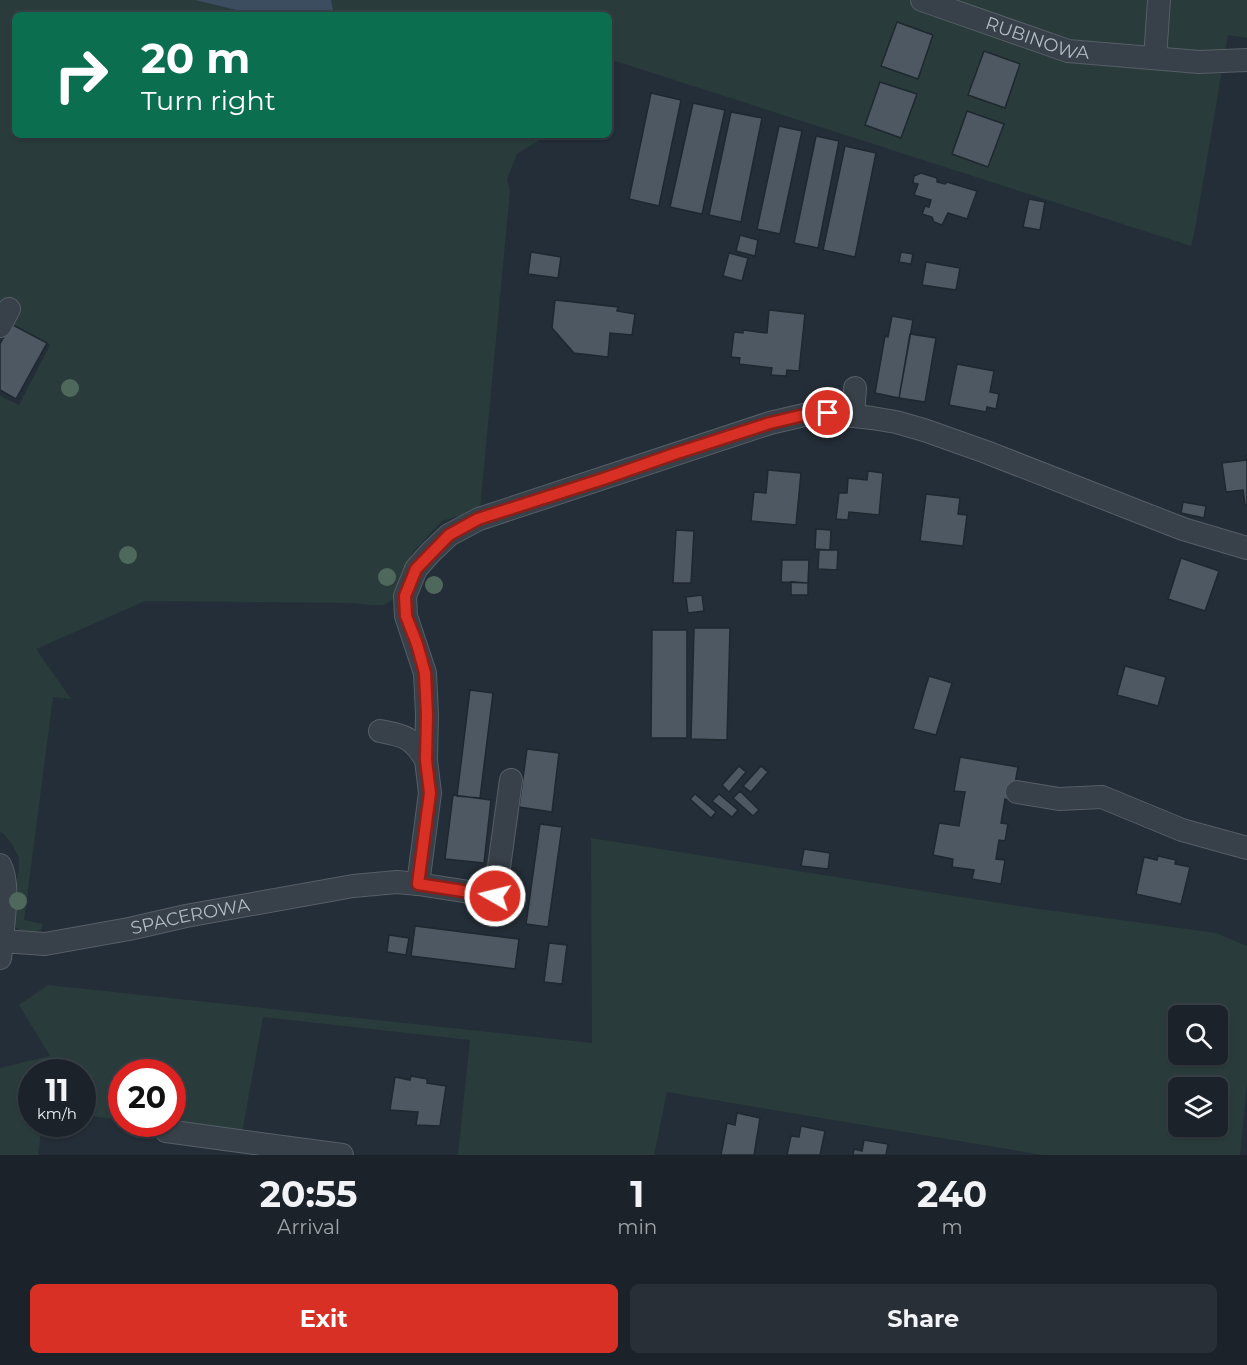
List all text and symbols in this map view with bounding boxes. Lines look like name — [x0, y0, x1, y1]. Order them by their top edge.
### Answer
street label: RUBINOWA — [983, 12, 1090, 64]
text: 20 m — [141, 32, 250, 84]
icon: right — [42, 36, 120, 114]
text: Turn right — [141, 84, 276, 117]
pin — [802, 387, 853, 438]
icon: arrive — [811, 396, 844, 429]
position arrow — [463, 864, 527, 928]
street label: SPACEROWA — [129, 894, 251, 939]
map controls — [1168, 1005, 1228, 1137]
button: search — [1168, 1005, 1228, 1065]
speed limit sign: 20 — [108, 1059, 186, 1137]
text: 11 — [45, 1072, 69, 1109]
button: layers — [1168, 1077, 1228, 1137]
text: km/h — [37, 1104, 77, 1123]
text: 20:55 — [260, 1172, 358, 1216]
text: 1 — [630, 1172, 644, 1216]
text: 240 — [917, 1172, 987, 1216]
text: Arrival — [277, 1215, 340, 1239]
text: min — [617, 1215, 657, 1239]
text: m — [942, 1215, 963, 1239]
button: Exit — [30, 1284, 618, 1353]
button: Share — [630, 1284, 1217, 1353]

